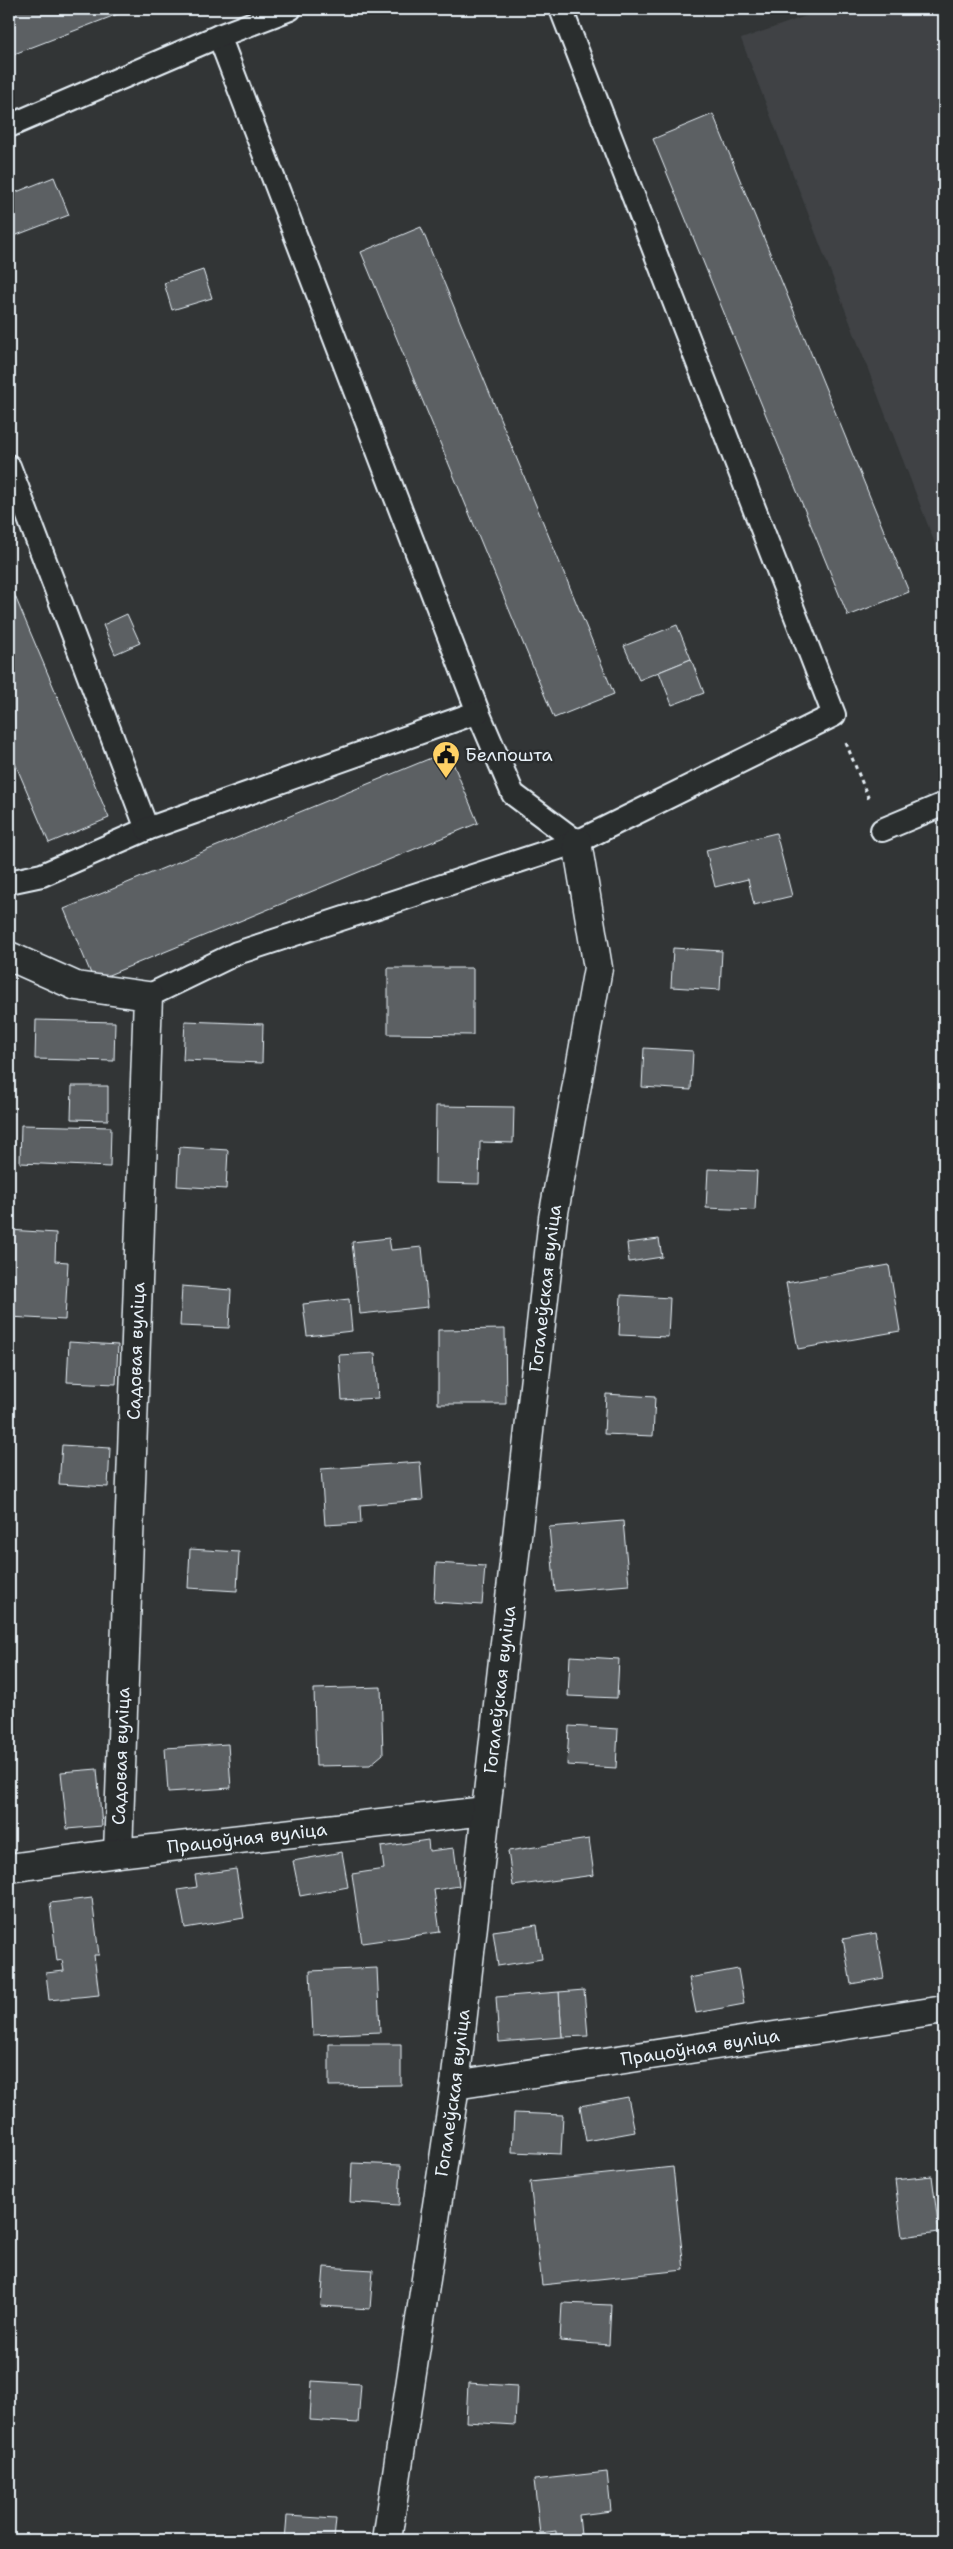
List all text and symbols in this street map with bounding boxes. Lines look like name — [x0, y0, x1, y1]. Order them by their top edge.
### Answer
public building icon: Белпошта — [431, 740, 461, 779]
place label: Белпошта — [465, 743, 553, 767]
street label: Гогалеўская вуліца — [524, 1202, 567, 1373]
street label: Садовая вуліца — [122, 1282, 150, 1420]
street label: Гогалеўская вуліца — [478, 1604, 521, 1775]
street label: Садовая вуліца — [107, 1687, 135, 1825]
street label: Працоўная вуліца — [166, 1817, 328, 1859]
street label: Гогалеўская вуліца — [429, 2008, 476, 2178]
street label: Працоўная вуліца — [619, 2023, 781, 2071]

